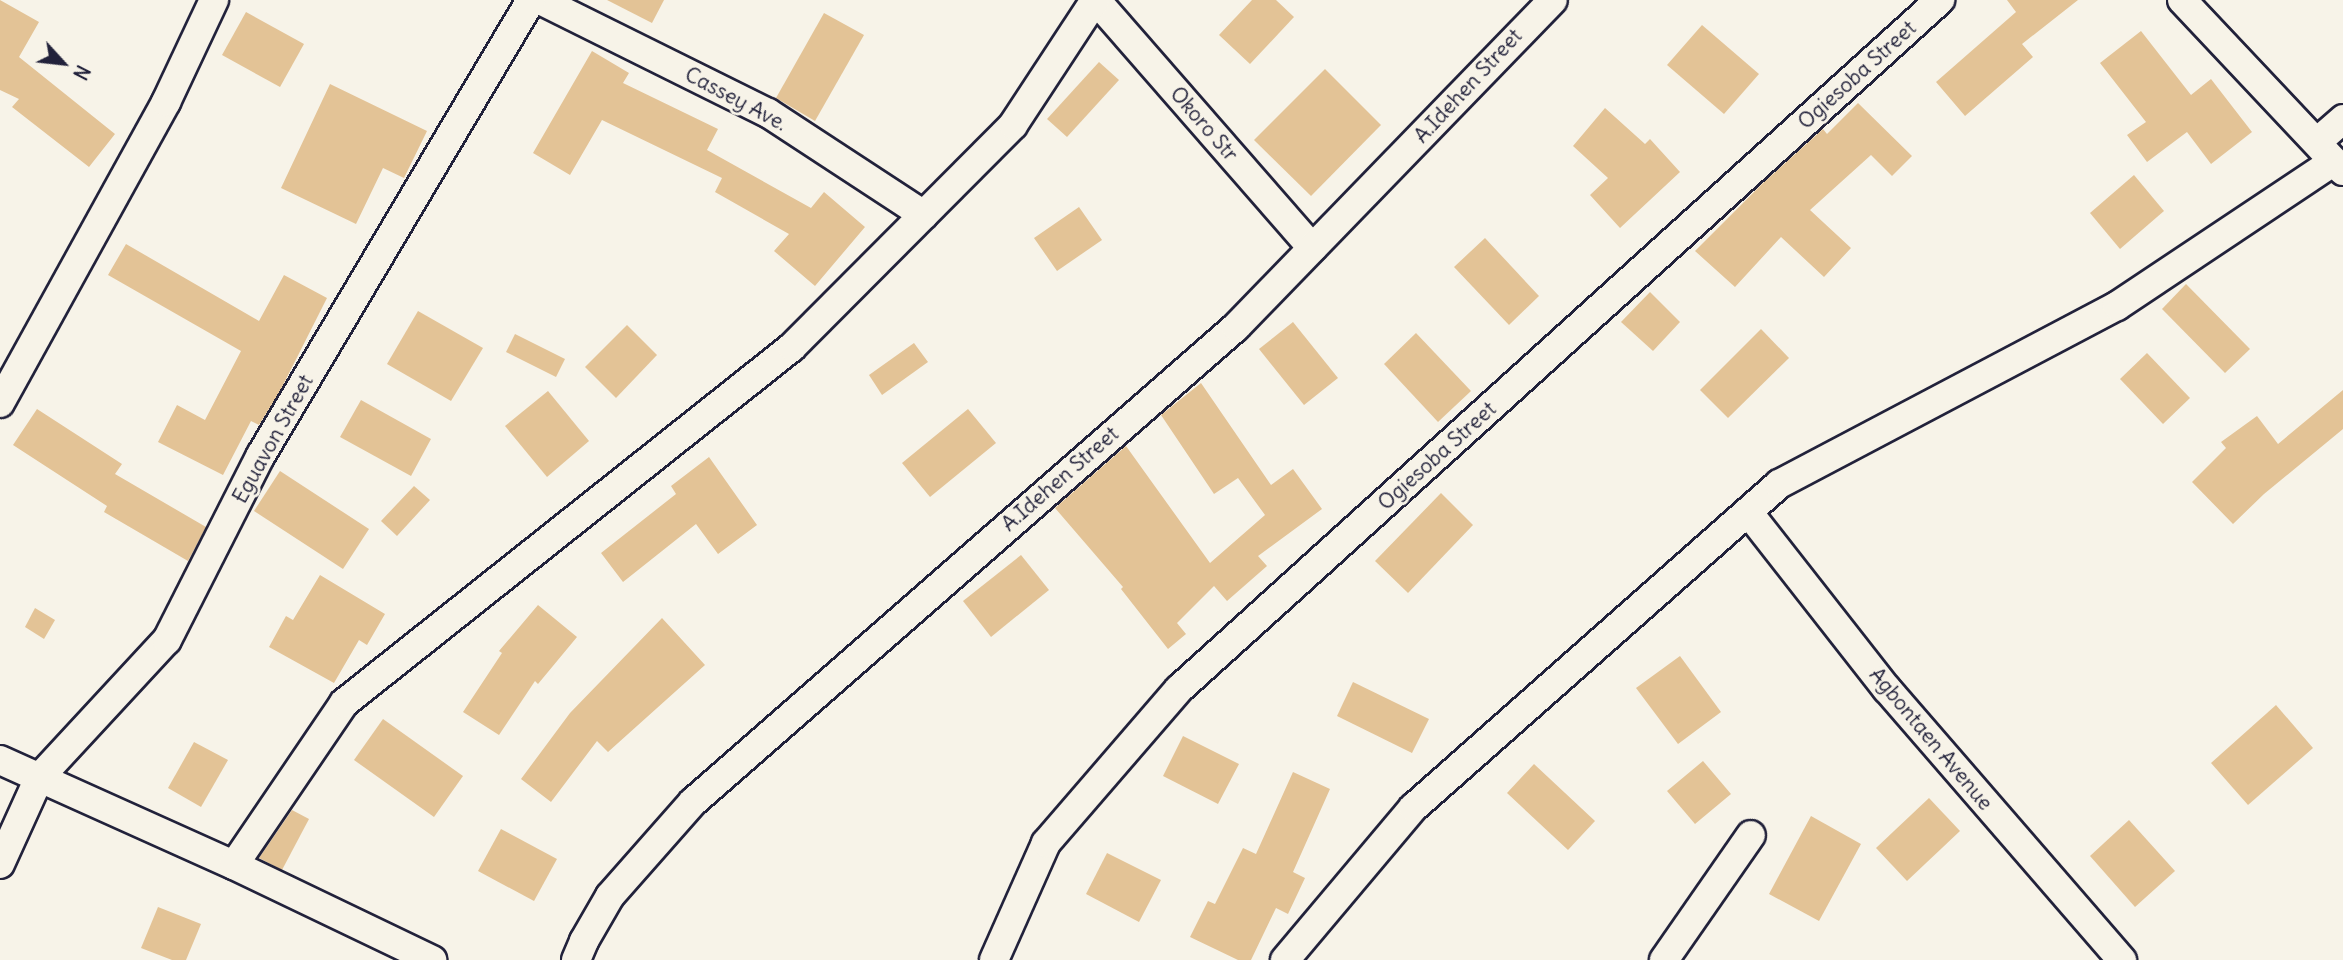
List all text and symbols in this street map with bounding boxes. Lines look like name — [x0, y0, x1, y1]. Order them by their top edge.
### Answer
street label: Ogiesoba Street — [1793, 15, 1921, 135]
street label: A.Idehen Street — [1409, 24, 1527, 148]
north arrow — [28, 28, 98, 98]
text: N — [68, 61, 95, 84]
street label: Cassey Ave. — [681, 62, 791, 136]
street label: Okoro Str — [1165, 81, 1243, 167]
street label: Eguavon Street — [227, 370, 319, 508]
street label: Ogiesoba Street — [1373, 396, 1501, 516]
street label: A.Idehen Street — [996, 421, 1124, 537]
street label: Agbontaen Avenue — [1864, 663, 1998, 815]

